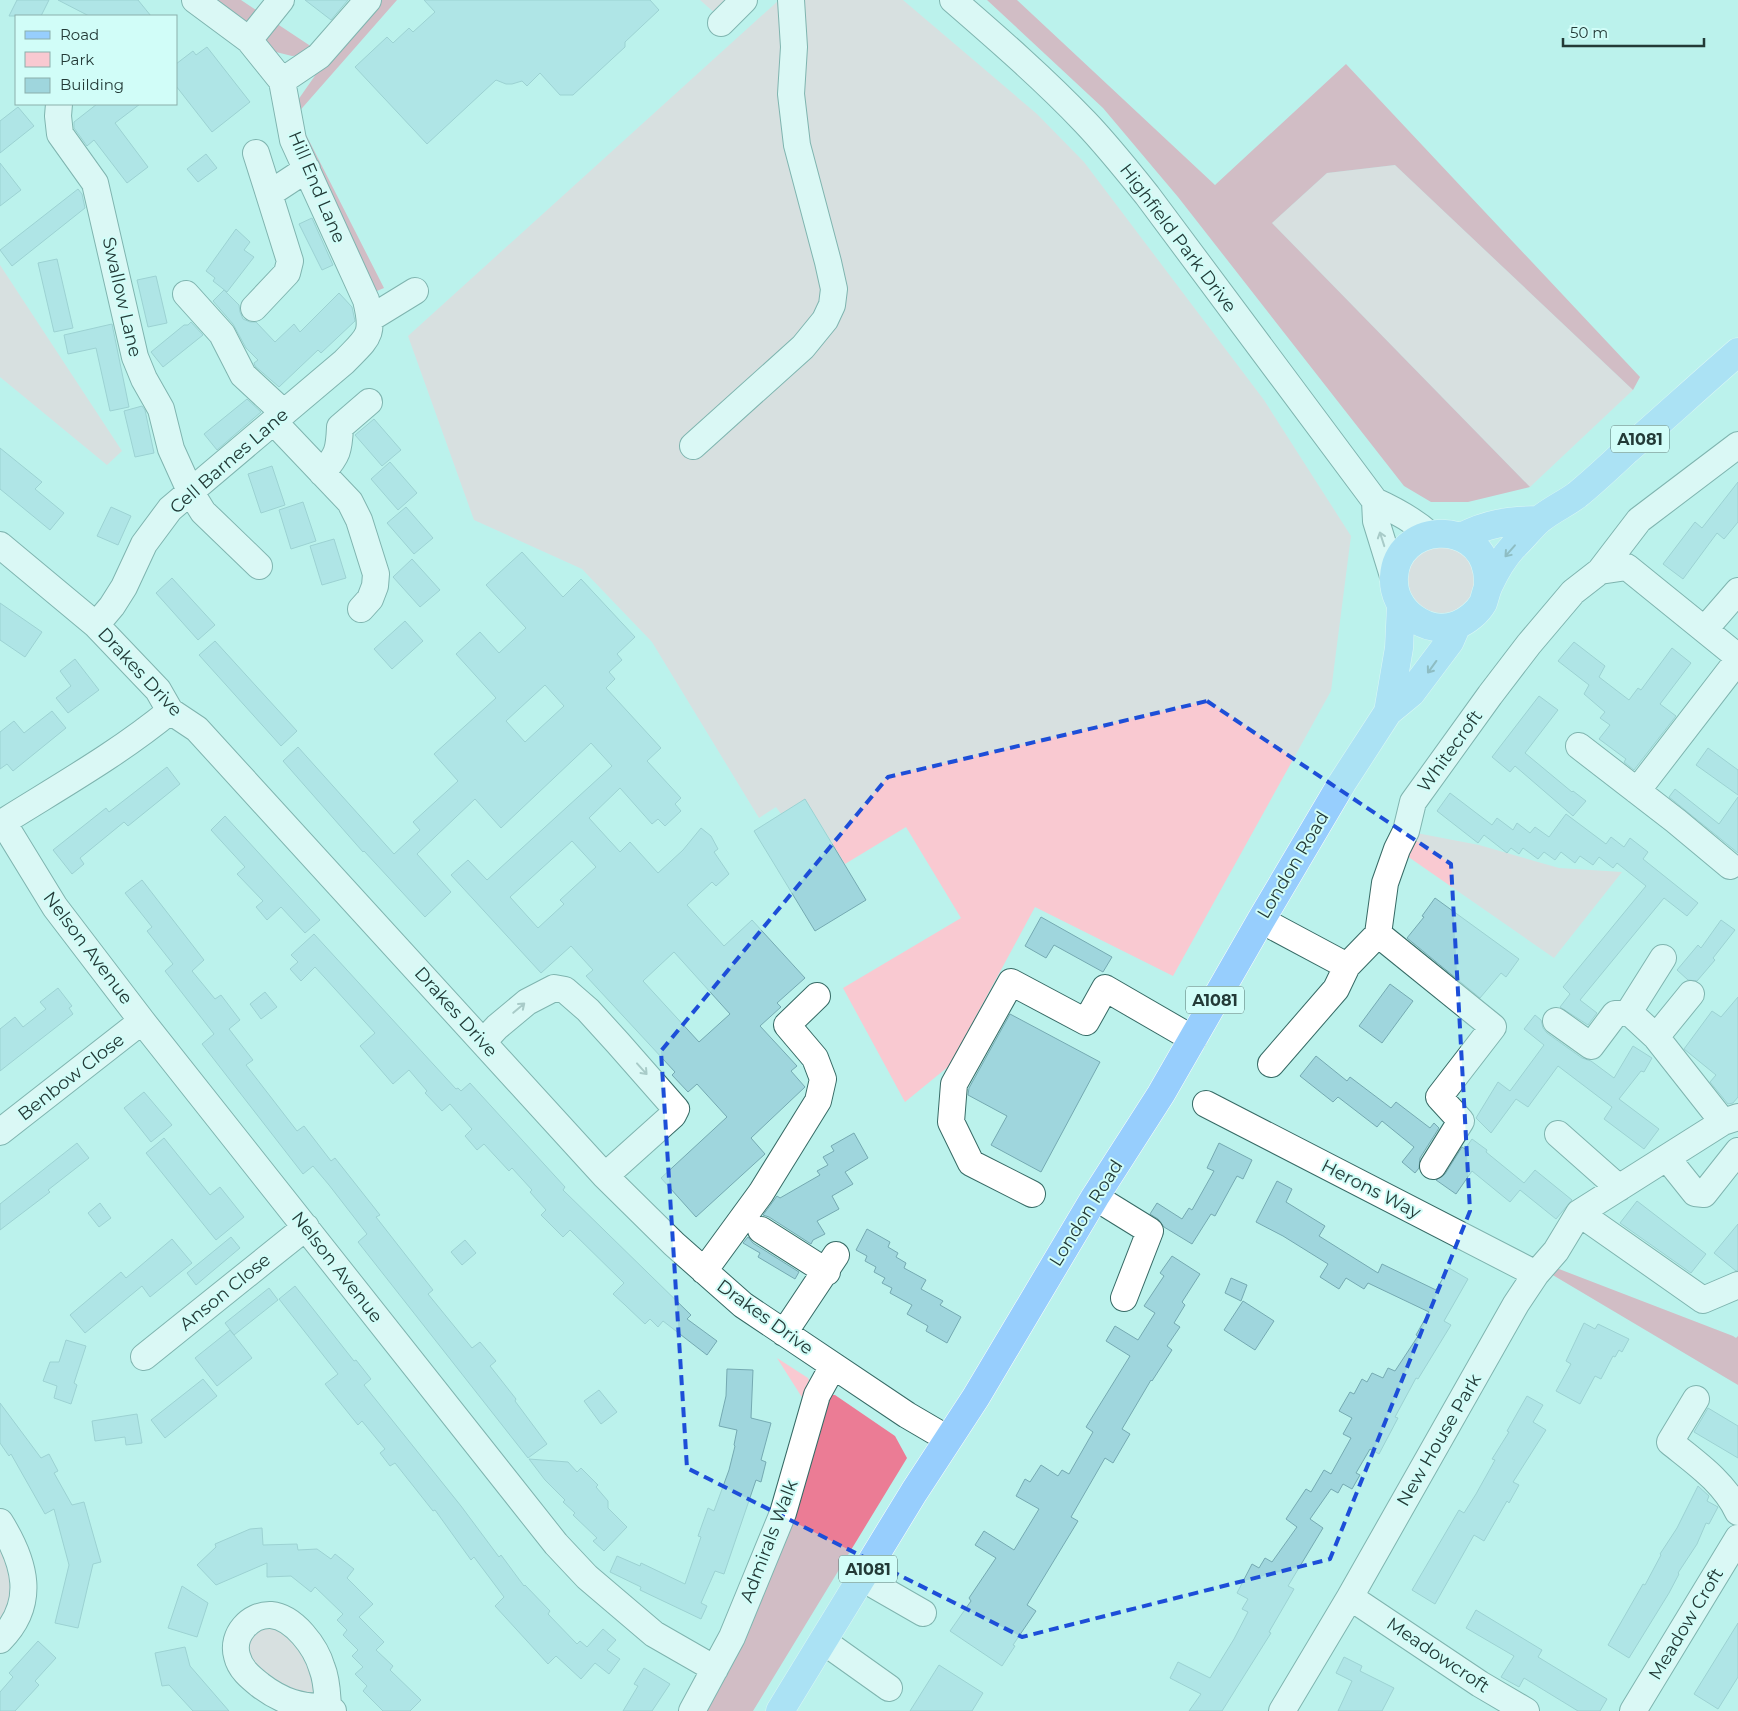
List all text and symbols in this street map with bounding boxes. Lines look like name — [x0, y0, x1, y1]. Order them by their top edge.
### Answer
legend — [15, 15, 178, 105]
scale bar — [1563, 15, 1704, 47]
text: 50 m — [1570, 23, 1608, 42]
text: Road — [60, 25, 99, 44]
text: Park — [60, 50, 94, 69]
text: Building — [60, 75, 124, 94]
street label: Hill End Lane — [284, 128, 350, 246]
street label: Highfield Park Drive — [1115, 159, 1241, 317]
street label: Swallow Lane — [98, 235, 147, 359]
street label: Cell Barnes Lane — [165, 404, 293, 518]
road number: A1081 — [1611, 426, 1669, 452]
one-way arrow — [1377, 531, 1387, 547]
one-way arrow — [1505, 545, 1516, 558]
street label: Drakes Drive — [93, 623, 187, 721]
one-way arrow — [1426, 659, 1437, 673]
street label: Whitecroft — [1413, 706, 1487, 796]
street label: London Road — [1252, 807, 1334, 923]
street label: Nelson Avenue — [39, 887, 138, 1009]
street label: Drakes Drive — [410, 962, 502, 1062]
road number: A1081 — [1186, 986, 1244, 1014]
one-way arrow — [512, 1003, 525, 1014]
street label: Benbow Close — [13, 1029, 129, 1125]
one-way arrow — [636, 1062, 647, 1075]
street label: Herons Way — [1318, 1155, 1425, 1224]
street label: London Road — [1045, 1156, 1127, 1270]
street label: Nelson Avenue — [287, 1207, 387, 1327]
street label: Anson Close — [175, 1249, 275, 1335]
street label: Drakes Drive — [712, 1275, 818, 1359]
street label: New House Park — [1392, 1370, 1486, 1510]
street label: Admirals Walk — [735, 1476, 803, 1605]
road number: A1081 — [839, 1556, 897, 1582]
street label: Meadow Croft — [1644, 1564, 1728, 1684]
street label: Meadowcroft — [1383, 1613, 1493, 1697]

